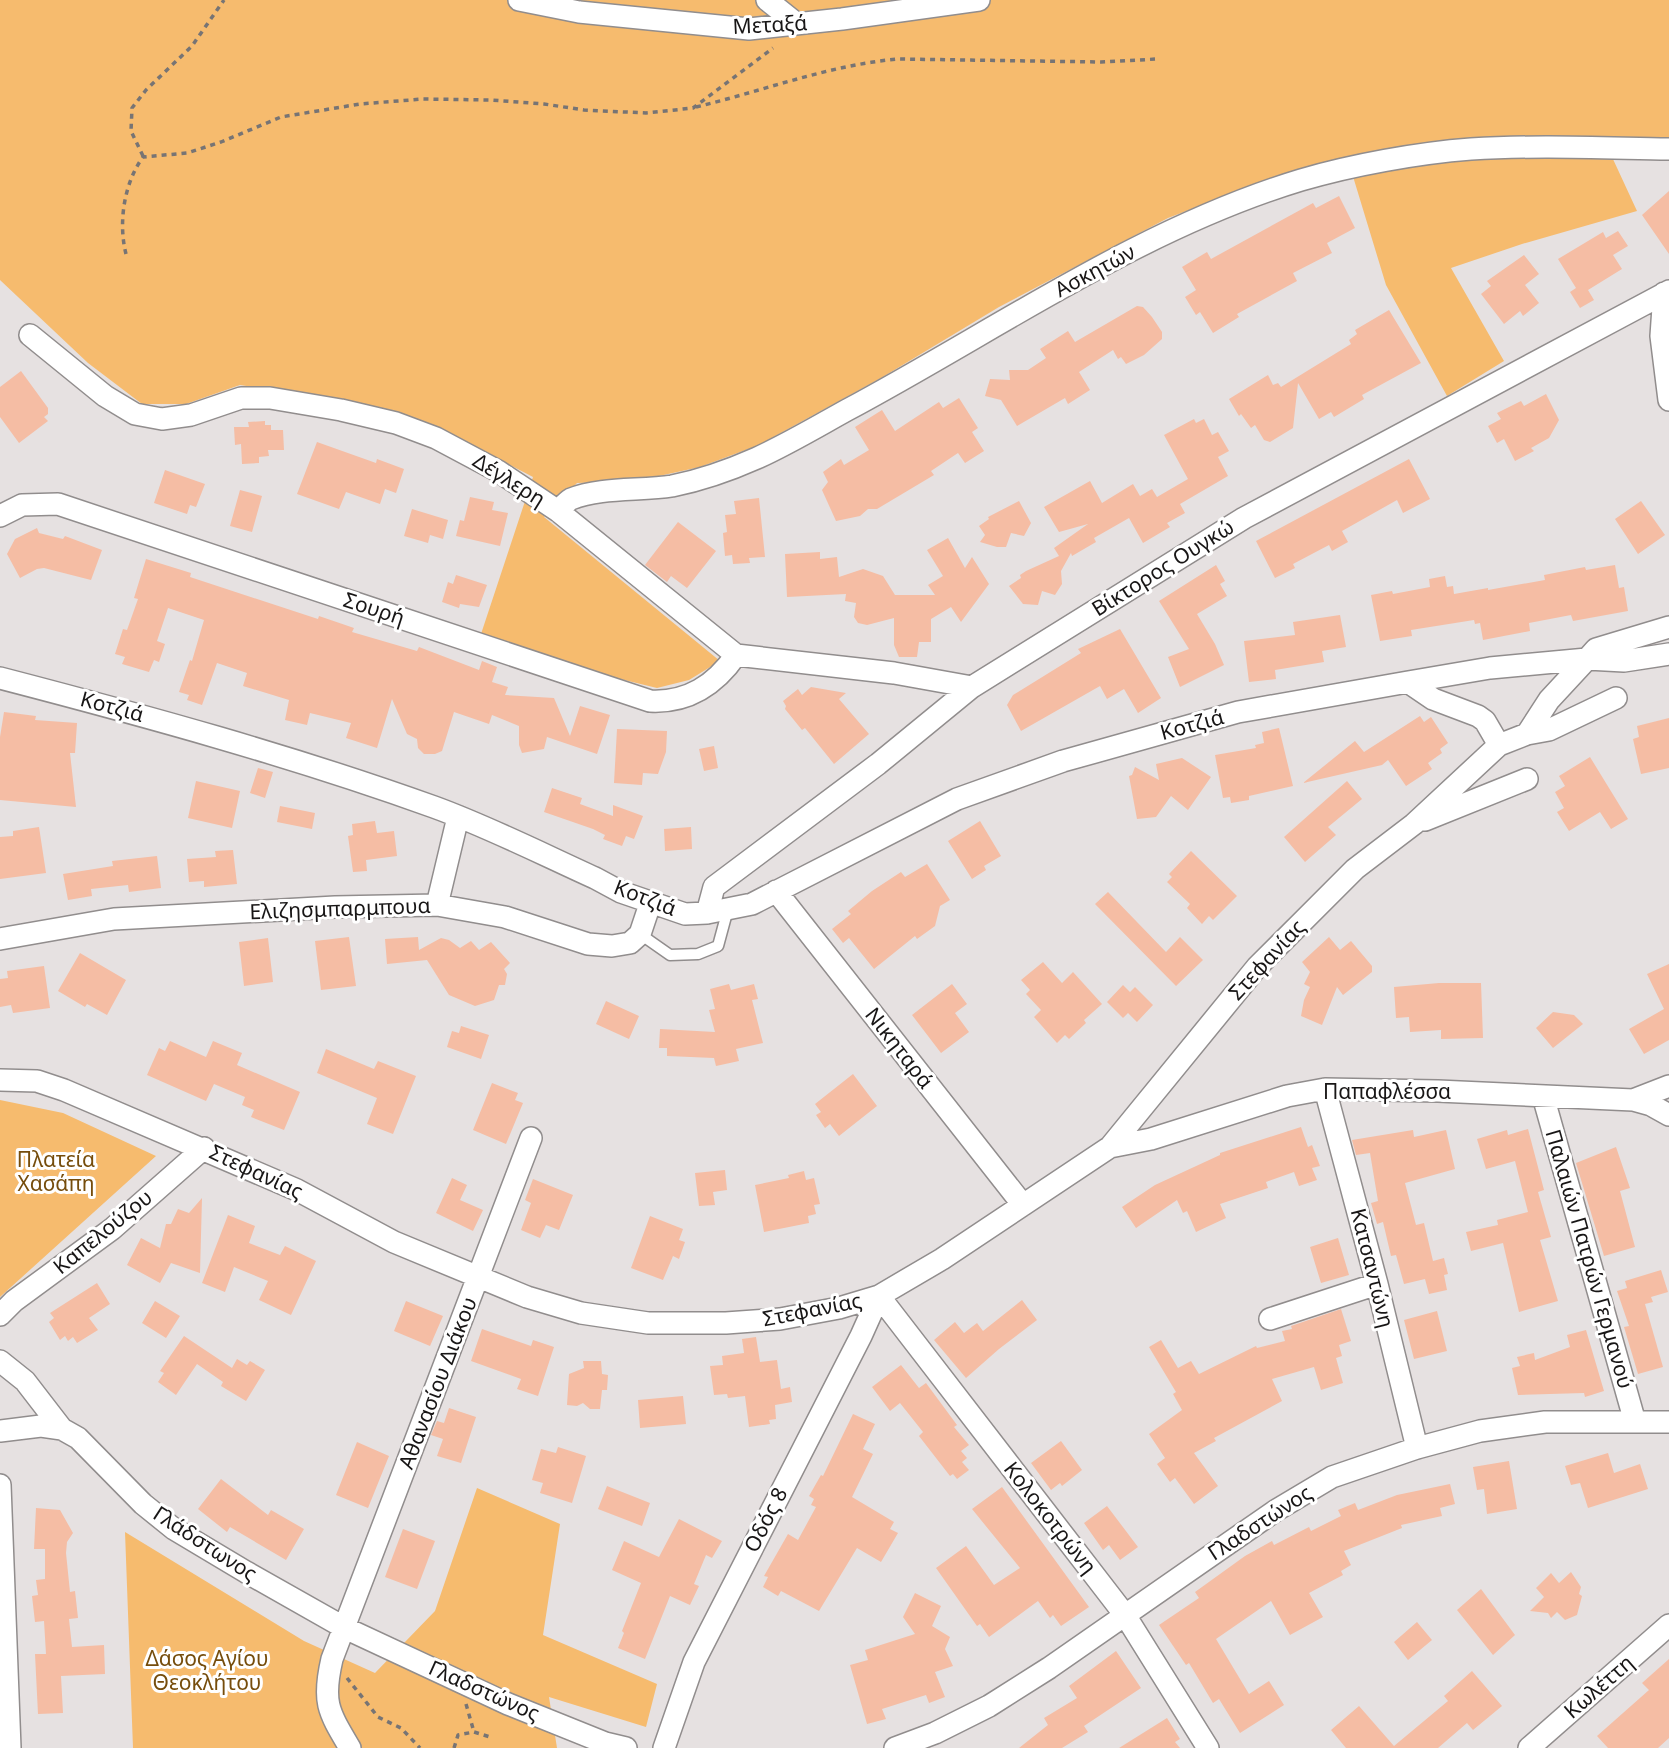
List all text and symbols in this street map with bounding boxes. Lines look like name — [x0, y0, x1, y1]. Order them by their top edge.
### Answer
street label: Μεταξά — [732, 8, 808, 40]
street label: Ασκητών — [1049, 237, 1140, 303]
street label: Δέγλερη — [468, 446, 551, 512]
street label: Βίκτορος Ουγκώ — [1086, 512, 1239, 622]
street label: Σουρή — [340, 585, 408, 631]
street label: Κοτζιά — [77, 684, 147, 728]
street label: Κοτζιά — [1157, 702, 1227, 746]
street label: Κοτζιά — [610, 872, 681, 922]
street label: Ελιζησμπαρμπουα — [249, 891, 431, 925]
street label: Στεφανίας — [1222, 913, 1311, 1006]
street label: Νικηταρά — [859, 1001, 940, 1094]
street label: Παπαφλέσσα — [1323, 1077, 1451, 1105]
street label: Παλαιών Πατρών Γερμανού — [1540, 1126, 1640, 1392]
street label: Στεφανίας — [205, 1137, 308, 1205]
park label: Πλατεία Χασάπη — [17, 1145, 95, 1197]
street label: Καπελούζου — [47, 1183, 158, 1280]
street label: Κατσαντώνη — [1345, 1205, 1401, 1330]
street label: Στεφανίας — [760, 1286, 864, 1332]
street label: Αθανασίου Διάκου — [391, 1293, 483, 1473]
street label: Κολοκοτρώνη — [998, 1455, 1103, 1579]
street label: Γλαδστώνος — [1202, 1478, 1317, 1566]
street label: Οδός 8 — [737, 1482, 793, 1557]
street label: Γλάδστωνος — [148, 1499, 263, 1587]
park label: Δάσος Αγίου Θεοκλήτου — [145, 1644, 269, 1696]
street label: Κωλέττη — [1558, 1648, 1639, 1724]
street label: Γλαδστώνος — [425, 1653, 544, 1727]

